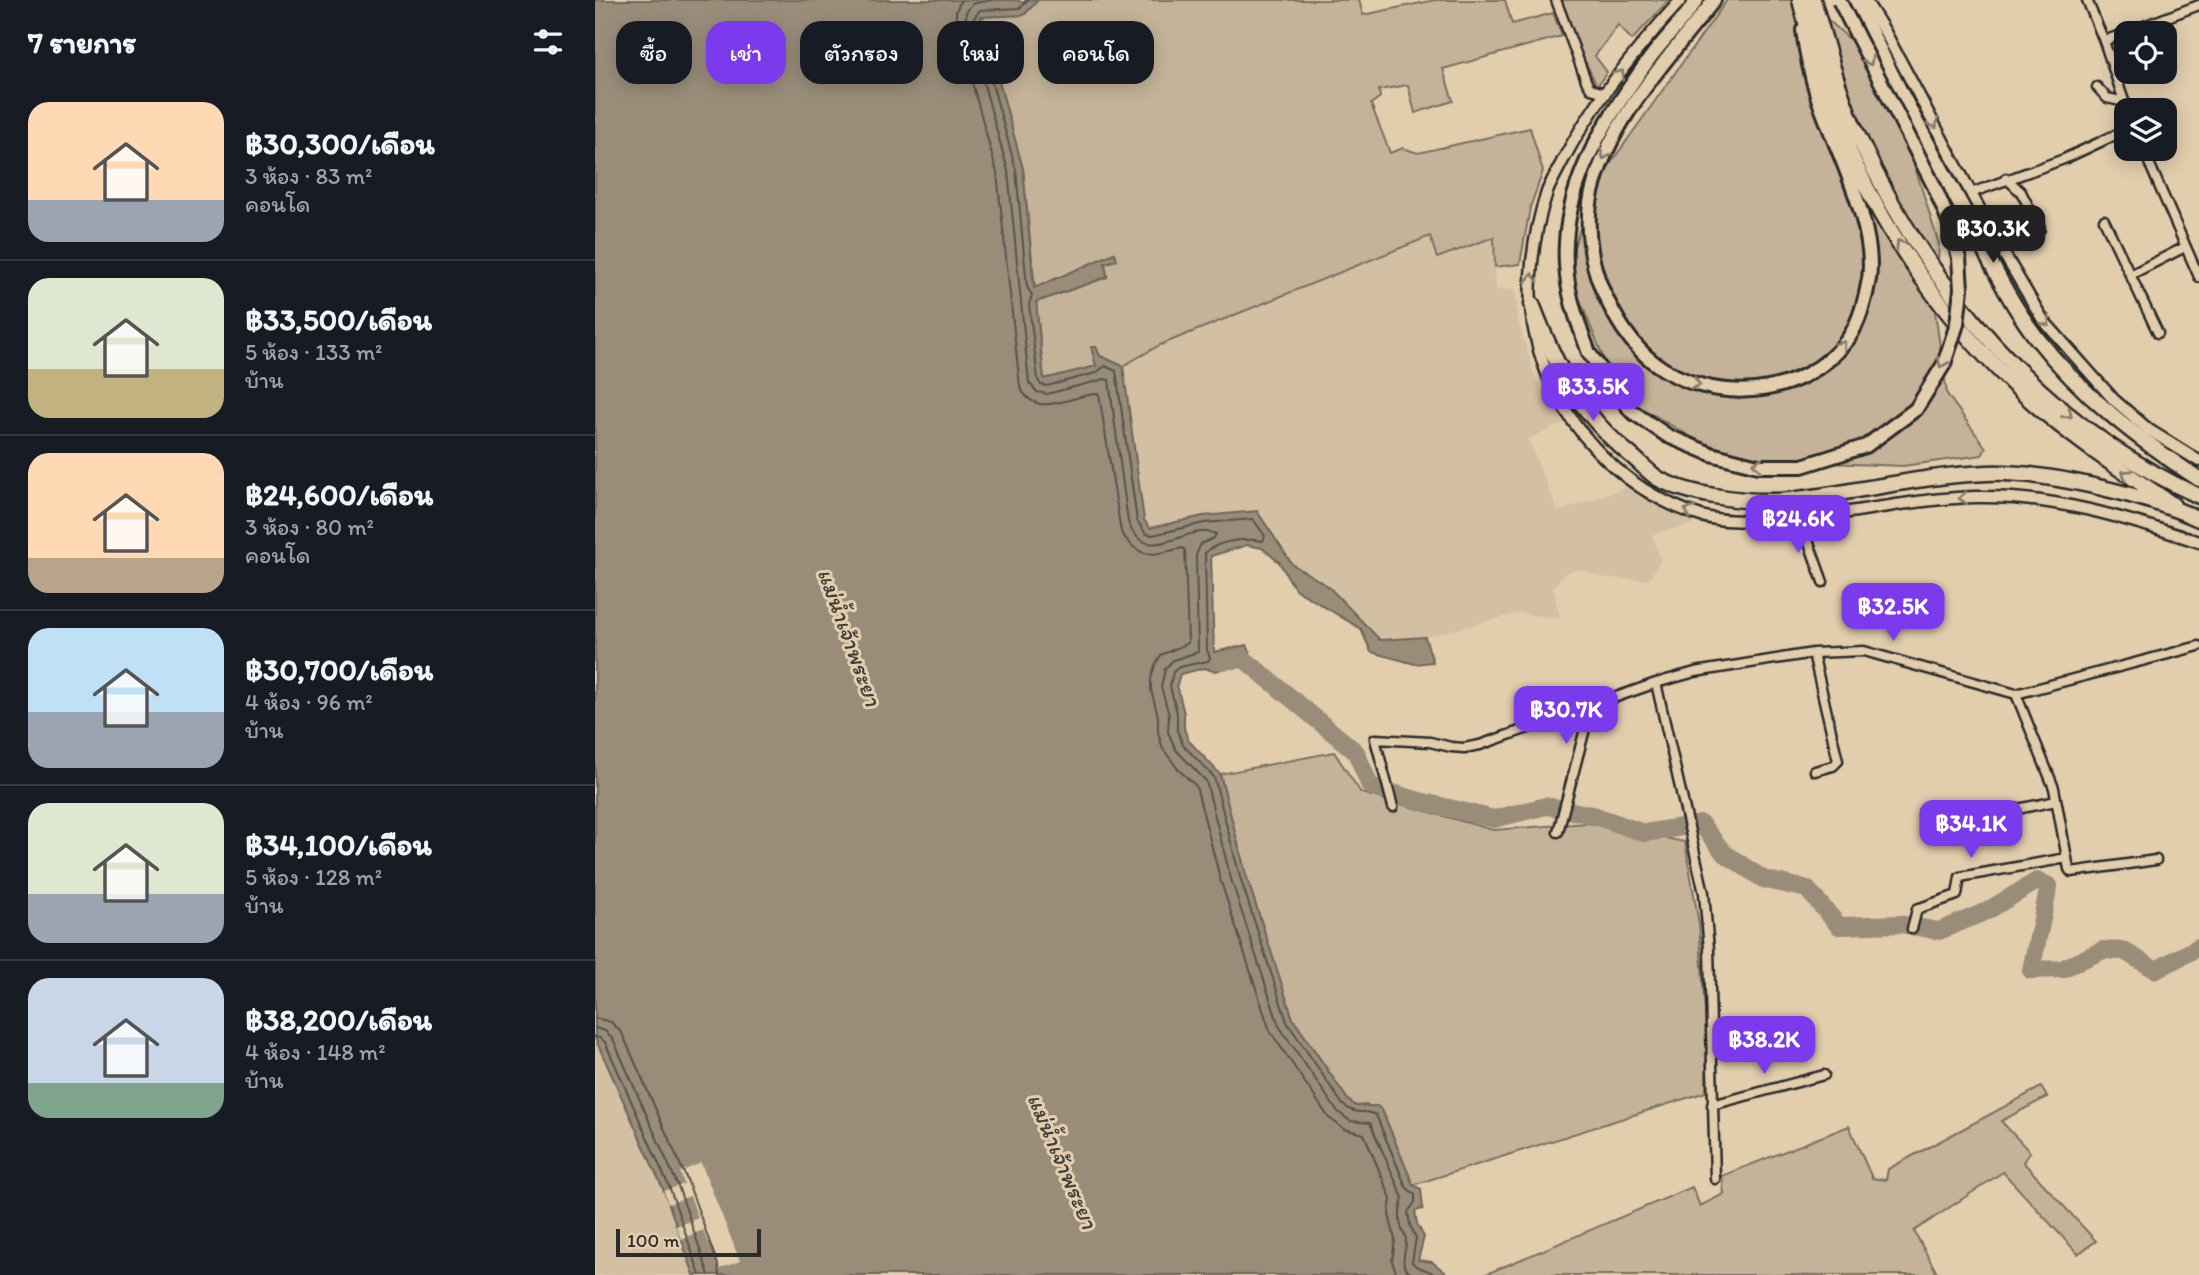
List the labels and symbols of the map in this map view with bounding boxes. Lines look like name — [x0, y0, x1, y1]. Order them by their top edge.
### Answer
one-way arrow — [1861, 54, 1875, 66]
one-way arrow — [1611, 69, 1624, 82]
one-way arrow — [1926, 117, 1939, 129]
one-way arrow — [1599, 149, 1613, 161]
pin: ฿30.3K — [1936, 205, 2050, 265]
one-way arrow — [1895, 238, 1908, 251]
one-way arrow — [1525, 273, 1540, 284]
one-way arrow — [2037, 314, 2050, 327]
one-way arrow — [1834, 340, 1846, 353]
one-way arrow — [1936, 356, 1950, 368]
pin: ฿33.5K — [1536, 364, 1650, 423]
one-way arrow — [1690, 375, 1702, 390]
one-way arrow — [2060, 406, 2073, 418]
one-way arrow — [1751, 457, 1763, 472]
one-way arrow — [2121, 469, 2134, 482]
one-way arrow — [1957, 490, 1968, 505]
pin: ฿24.6K — [1741, 496, 1855, 555]
one-way arrow — [1684, 505, 1697, 519]
water label: แม่น้ำเจ้าพระยา — [812, 564, 889, 711]
pin: ฿32.5K — [1836, 584, 1950, 643]
pin: ฿30.7K — [1509, 686, 1623, 746]
pin: ฿34.1K — [1914, 800, 2028, 860]
pin: ฿38.2K — [1707, 1016, 1821, 1076]
water label: แม่น้ำเจ้าพระยา — [1021, 1089, 1105, 1234]
scale bar — [616, 1226, 761, 1258]

